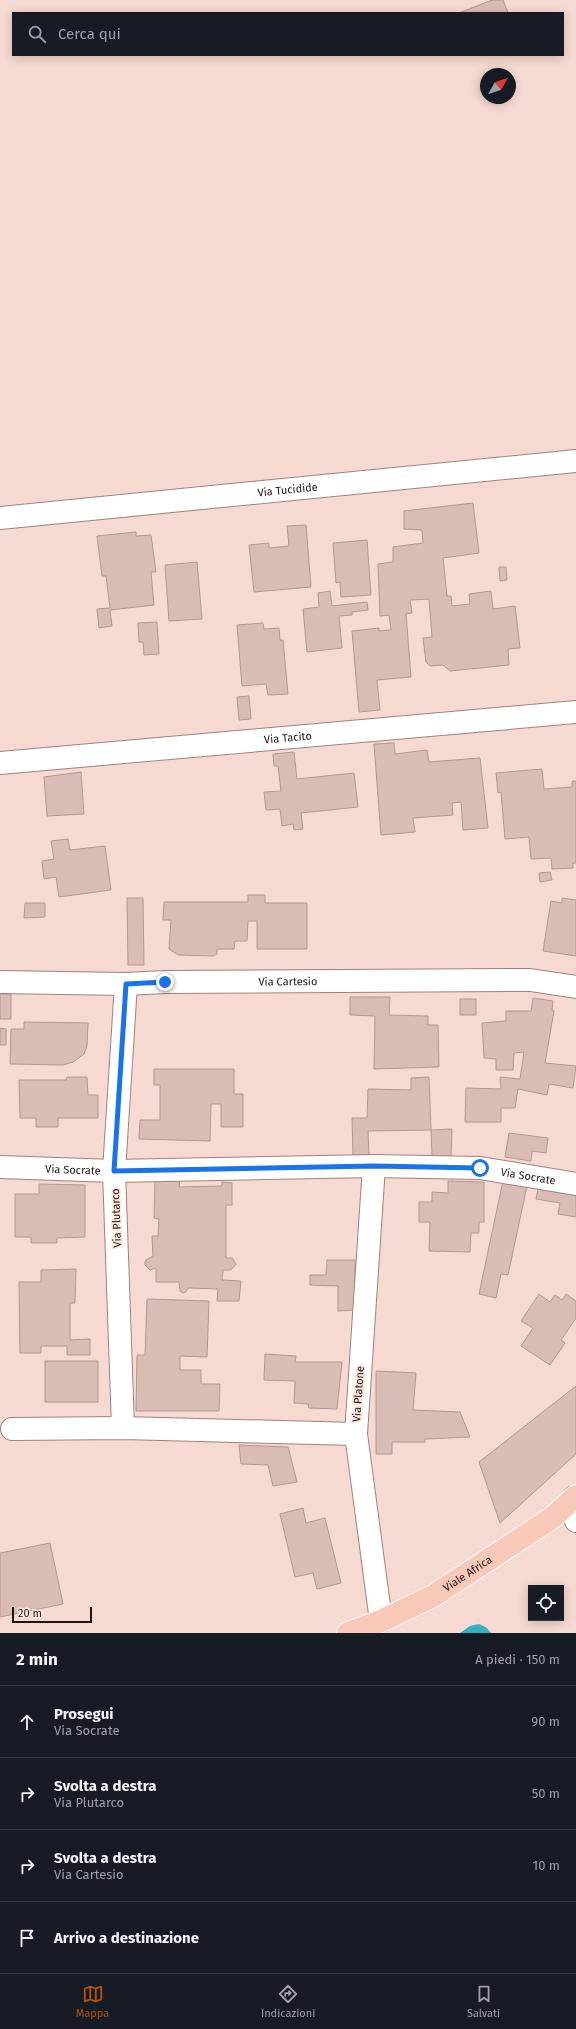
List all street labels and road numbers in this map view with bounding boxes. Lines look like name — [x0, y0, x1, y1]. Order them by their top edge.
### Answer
street label: Via Tucidide — [257, 481, 318, 499]
street label: Via Tacito — [263, 729, 312, 747]
street label: Via Cartesio — [258, 975, 317, 988]
street label: Via Socrate — [45, 1163, 101, 1178]
street label: Via Socrate — [500, 1166, 557, 1188]
street label: Via Plutarco — [109, 1188, 124, 1248]
street label: Via Platone — [350, 1366, 367, 1423]
street label: Viale Africa — [441, 1553, 495, 1595]

